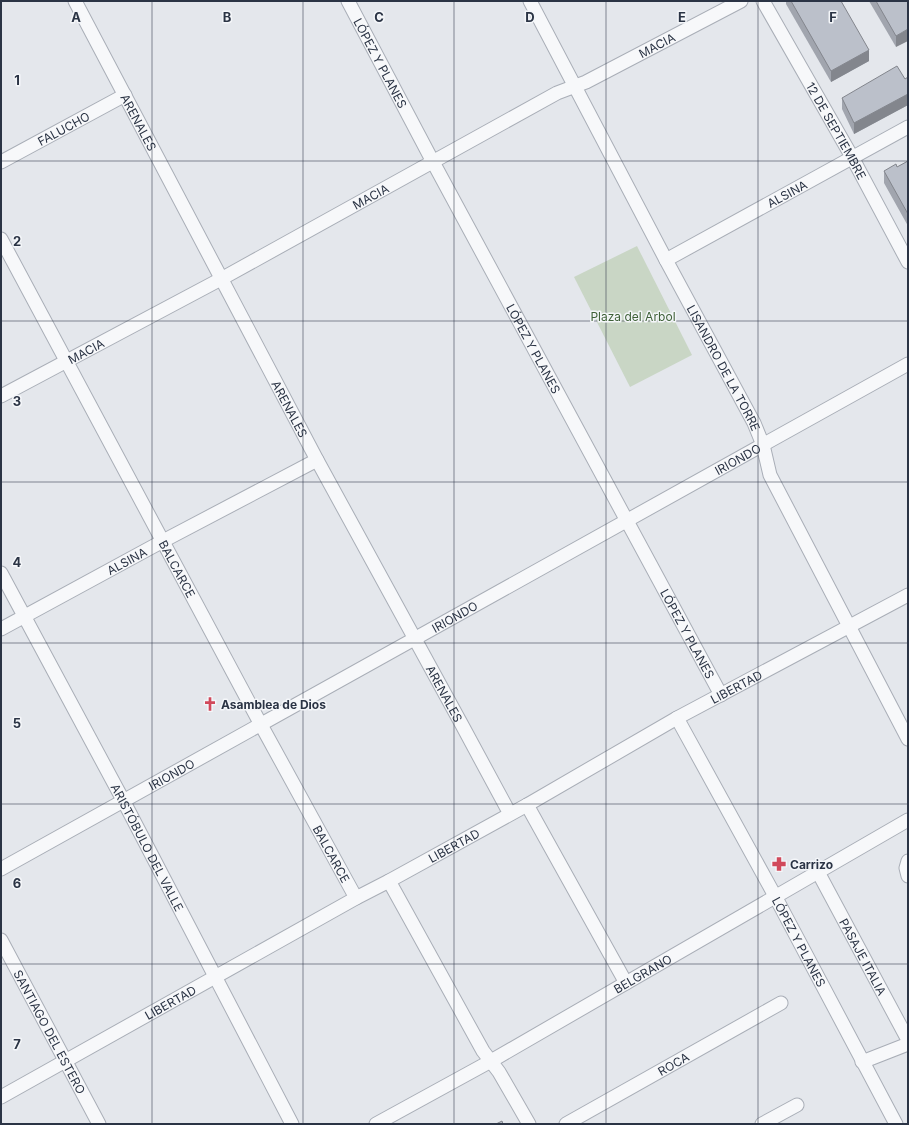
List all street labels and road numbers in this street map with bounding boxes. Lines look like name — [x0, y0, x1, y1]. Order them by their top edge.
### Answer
street label: LÓPEZ Y PLANES — [351, 15, 411, 111]
street label: MACIA — [636, 29, 677, 61]
street label: 12 DE SEPTIEMBRE — [803, 79, 870, 182]
street label: ARENALES — [118, 91, 160, 153]
street label: FALUCHO — [35, 108, 92, 148]
street label: ALSINA — [764, 177, 810, 211]
street label: MACIA — [350, 180, 391, 212]
street label: LÓPEZ Y PLANES — [503, 301, 564, 396]
street label: LISANDRO DE LA TORRE — [684, 302, 764, 433]
street label: MACIA — [65, 335, 106, 367]
street label: ARENALES — [269, 378, 311, 440]
street label: IRIONDO — [712, 440, 763, 478]
street label: BALCARCE — [156, 537, 199, 600]
street label: ALSINA — [104, 544, 149, 578]
street label: LÓPEZ Y PLANES — [657, 586, 718, 681]
street label: IRIONDO — [429, 598, 480, 635]
street label: ARENALES — [423, 663, 466, 725]
street label: LIBERTAD — [708, 667, 765, 706]
street label: IRIONDO — [146, 755, 197, 793]
street label: ARISTÓBULO DEL VALLE — [108, 781, 187, 914]
street label: BALCARCE — [310, 822, 353, 885]
street label: LIBERTAD — [425, 825, 482, 866]
street label: LÓPEZ Y PLANES — [769, 894, 829, 990]
street label: PASAJE ITALIA — [837, 916, 890, 998]
street label: BELGRANO — [611, 951, 674, 996]
street label: SANTIAGO DEL ESTERO — [11, 967, 89, 1096]
street label: LIBERTAD — [142, 982, 199, 1023]
street label: ROCA — [655, 1049, 692, 1078]

